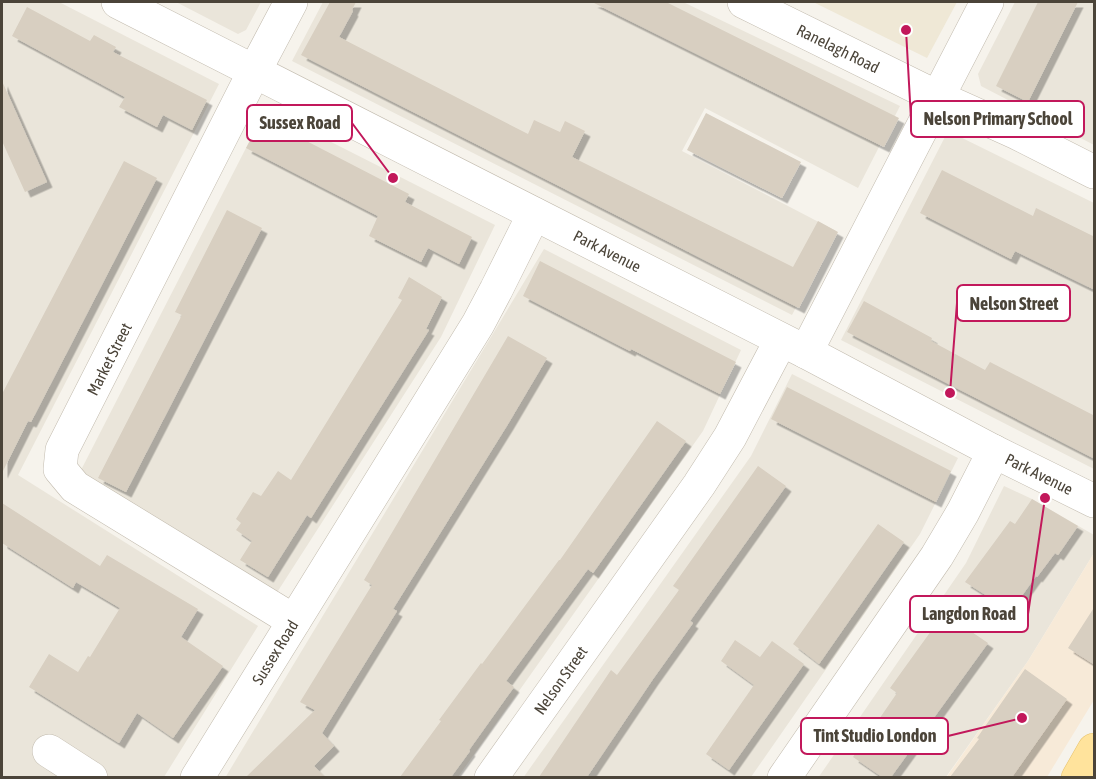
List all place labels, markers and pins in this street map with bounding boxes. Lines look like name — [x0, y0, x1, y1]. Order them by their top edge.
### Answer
callout: Nelson Primary School — [911, 101, 1084, 137]
callout: Sussex Road — [247, 105, 352, 141]
callout: Nelson Street — [957, 285, 1070, 321]
callout: Langdon Road — [910, 596, 1028, 632]
callout: Tint Studio London — [801, 718, 948, 754]

